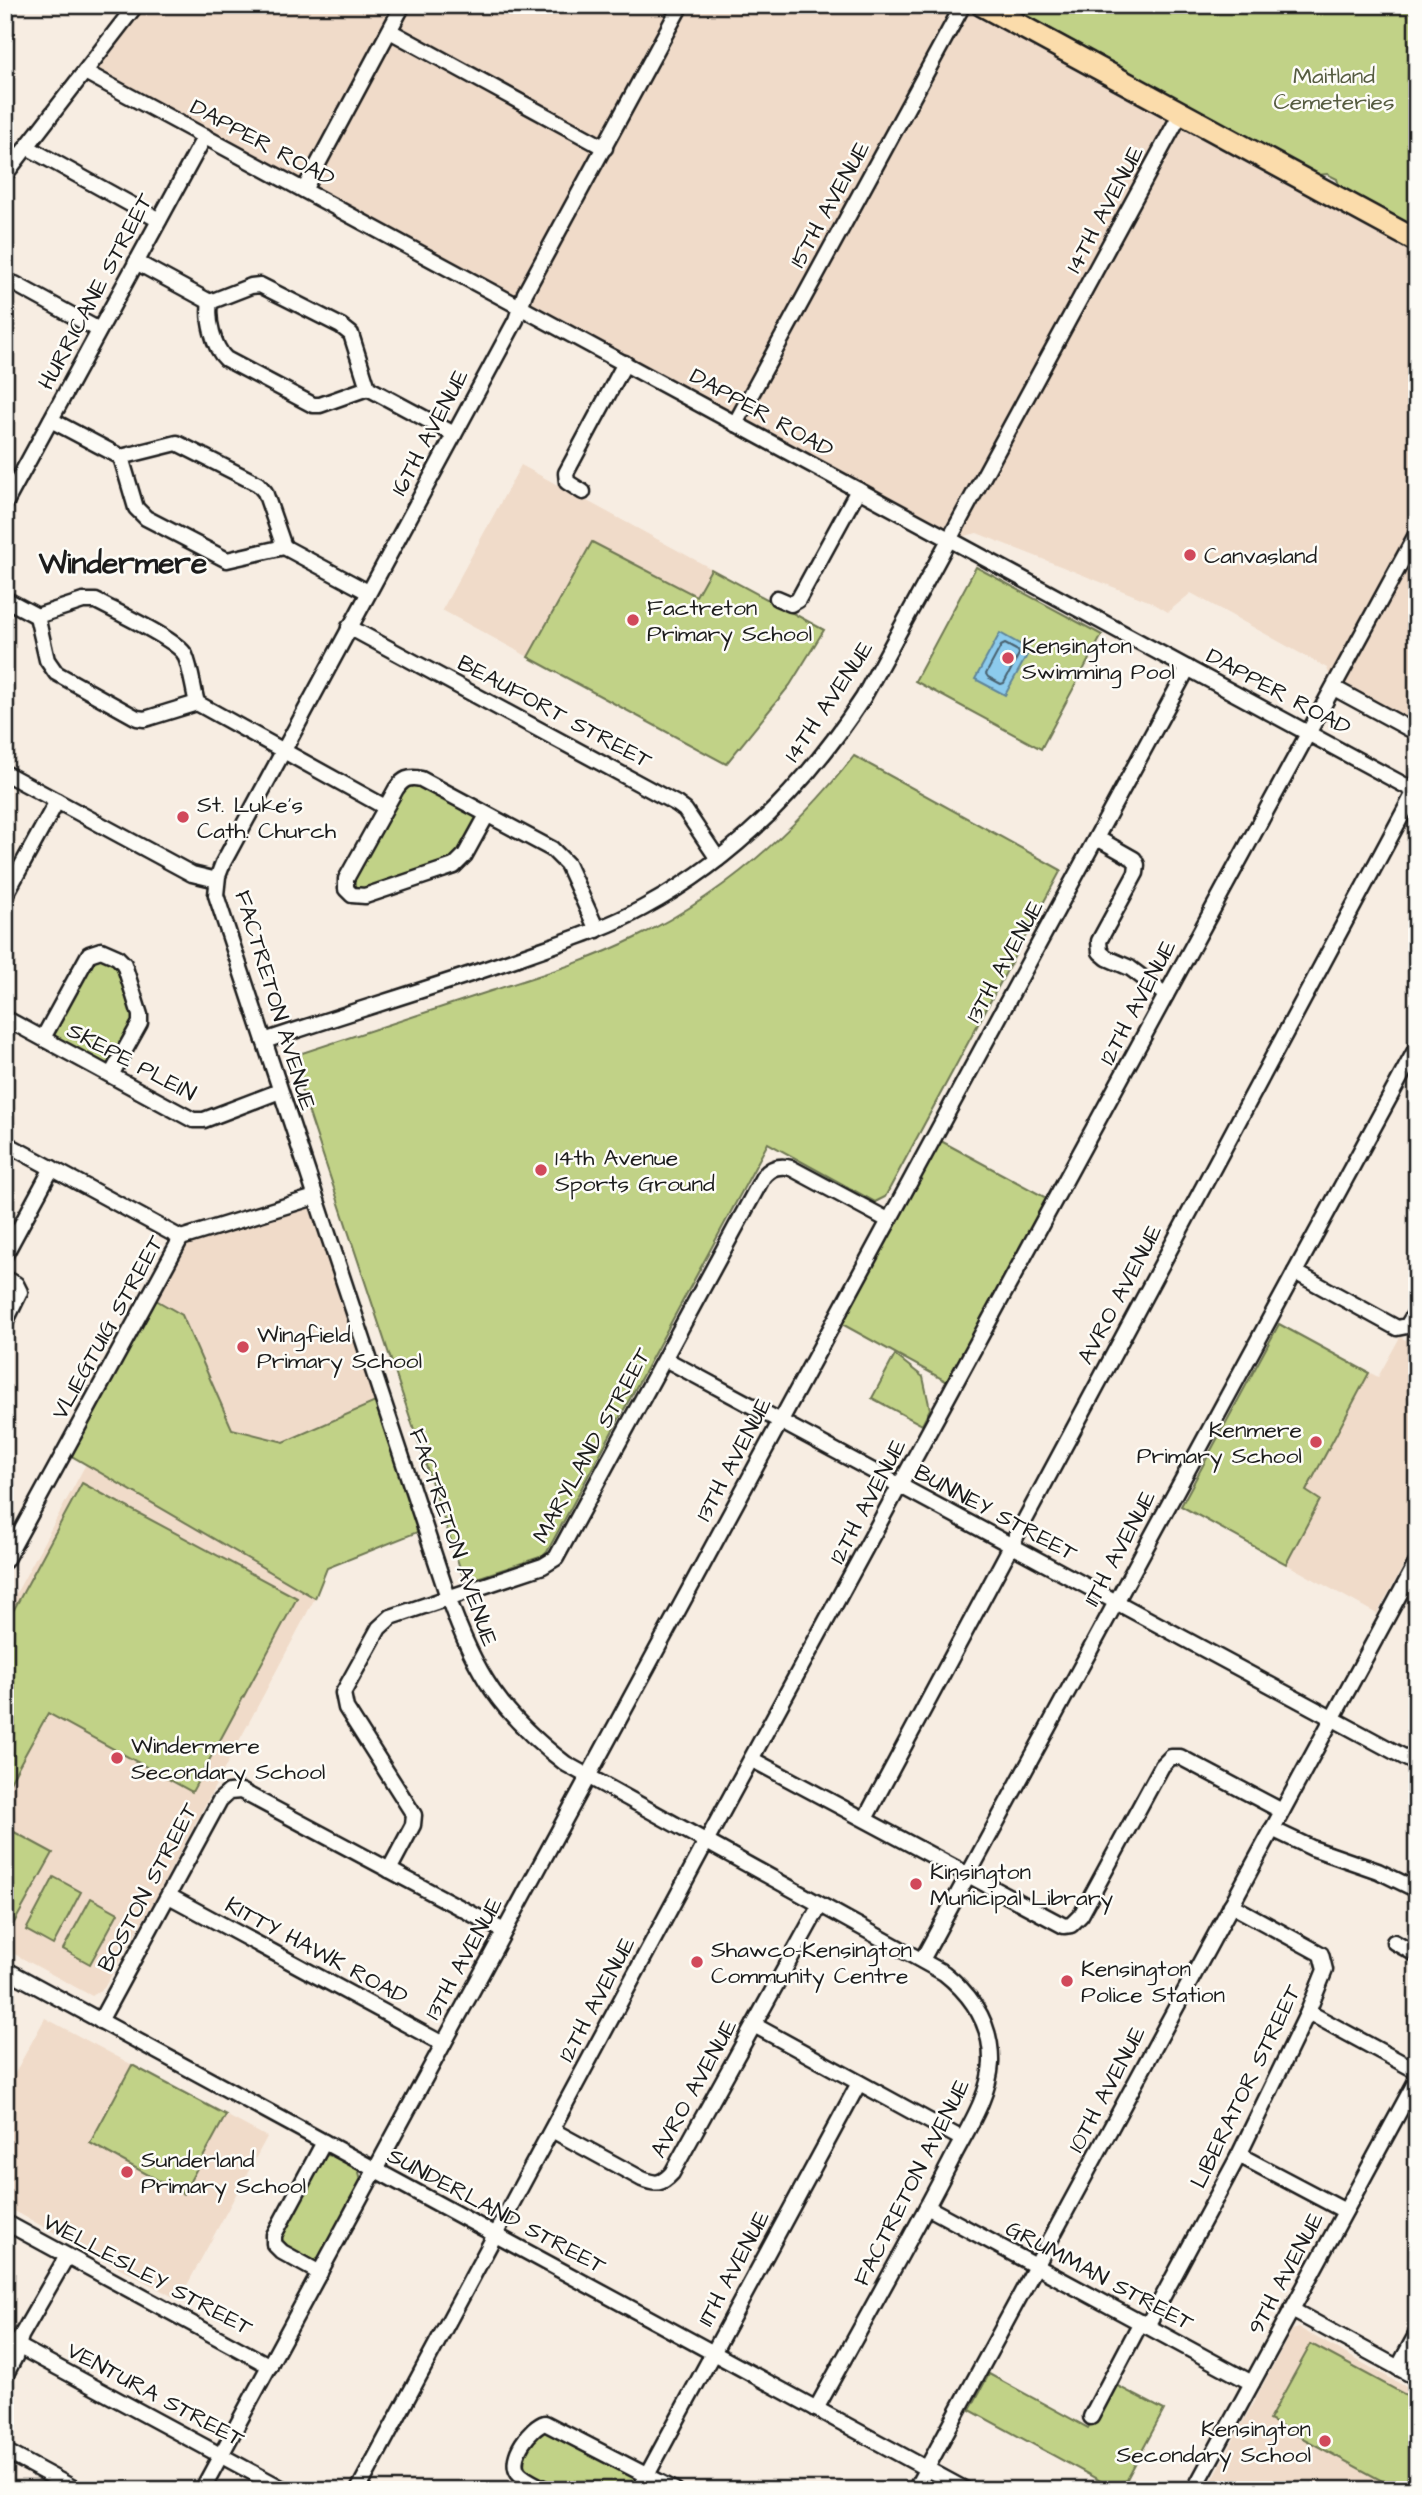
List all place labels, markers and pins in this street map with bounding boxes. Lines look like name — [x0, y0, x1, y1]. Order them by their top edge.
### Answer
place label: Canvasland — [1204, 540, 1317, 572]
marker: Canvasland — [1182, 547, 1198, 563]
place label: Factreton Primary School — [647, 592, 812, 651]
marker: Factreton Primary School — [625, 612, 641, 628]
place label: Kensington Swimming Pool — [1022, 630, 1175, 689]
marker: Kensington Swimming Pool — [1000, 650, 1016, 666]
place label: St. Luke's Cath. Church — [197, 789, 337, 847]
marker: St. Luke's Cath. Church — [175, 809, 191, 825]
place label: 14th Avenue Sports Ground — [555, 1142, 715, 1200]
marker: 14th Avenue Sports Ground — [533, 1162, 549, 1178]
place label: Wingfield Primary School — [257, 1319, 422, 1378]
marker: Wingfield Primary School — [235, 1339, 251, 1355]
place label: Kenmere Primary School — [1137, 1414, 1302, 1473]
marker: Kenmere Primary School — [1308, 1434, 1324, 1450]
place label: Windermere Secondary School — [131, 1730, 325, 1789]
marker: Windermere Secondary School — [109, 1750, 125, 1766]
place label: Kinsington Municipal Library — [930, 1856, 1113, 1915]
marker: Kinsington Municipal Library — [908, 1876, 924, 1892]
place label: Shawco-Kensington Community Centre — [711, 1934, 912, 1993]
place label: Kensington Police Station — [1081, 1953, 1225, 2011]
marker: Shawco-Kensington Community Centre — [689, 1954, 705, 1970]
marker: Kensington Police Station — [1059, 1973, 1075, 1989]
place label: Sunderland Primary School — [141, 2144, 306, 2203]
marker: Sunderland Primary School — [119, 2164, 135, 2180]
place label: Kensington Secondary School — [1117, 2413, 1311, 2472]
marker: Kensington Secondary School — [1317, 2433, 1333, 2449]

